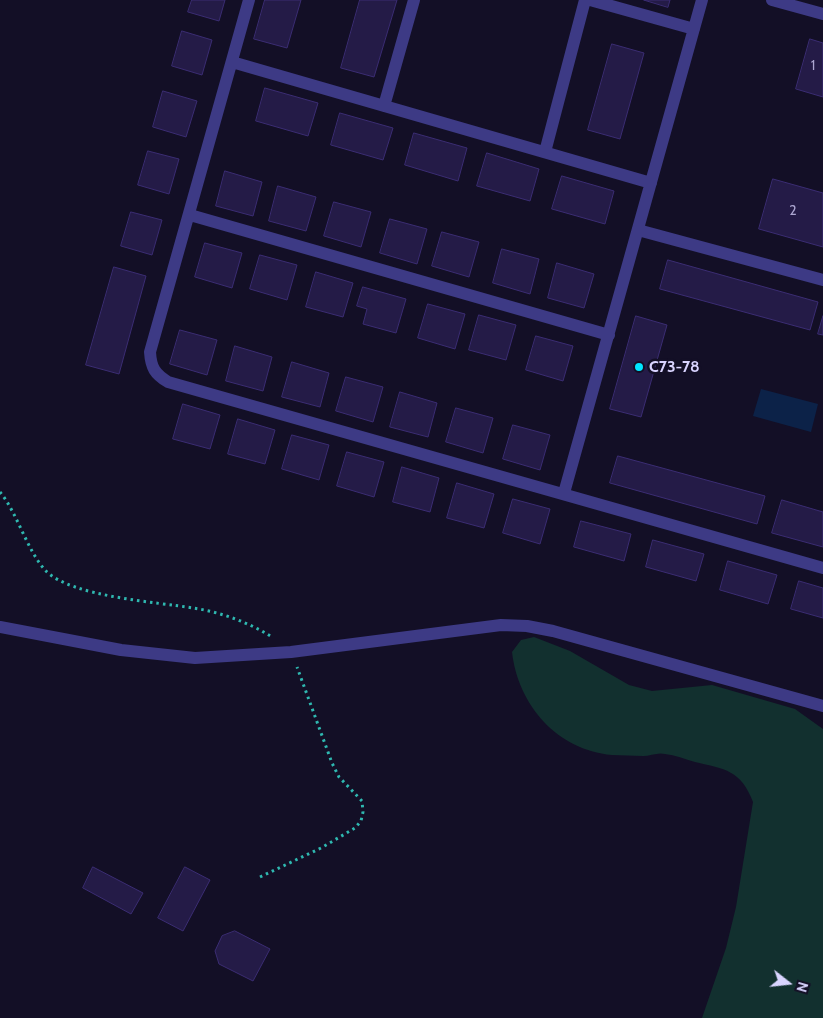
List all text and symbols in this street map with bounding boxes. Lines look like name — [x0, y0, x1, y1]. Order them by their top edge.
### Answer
house number: 1 — [811, 58, 815, 74]
house number: 2 — [789, 203, 797, 219]
place label: C73-78 — [649, 357, 700, 377]
marker: C73-78 — [633, 361, 645, 373]
north arrow — [763, 958, 813, 1008]
text: N — [792, 980, 812, 994]

